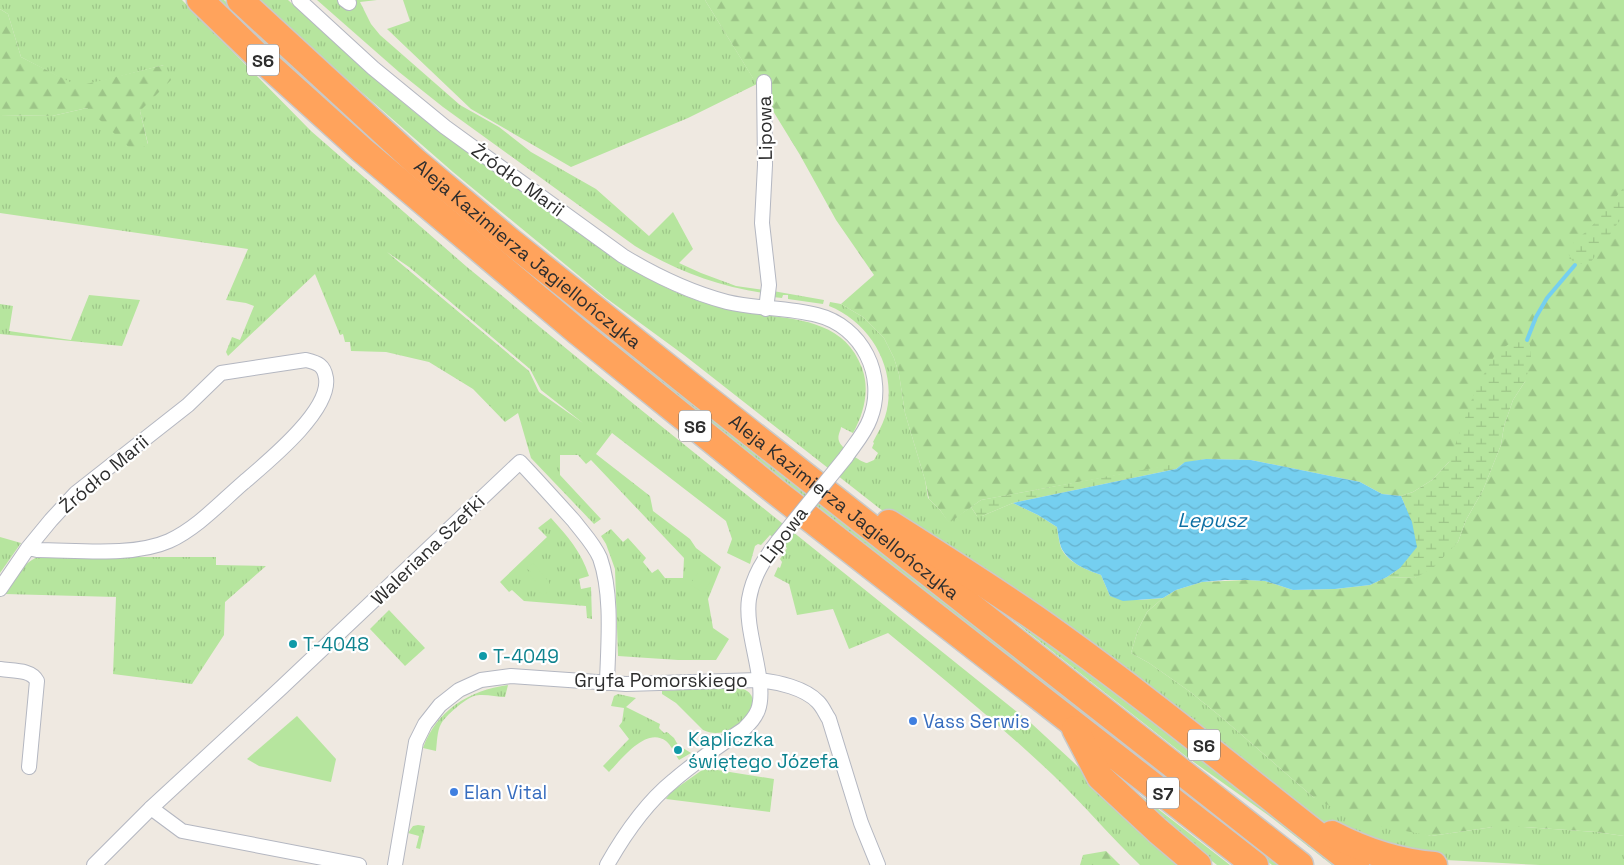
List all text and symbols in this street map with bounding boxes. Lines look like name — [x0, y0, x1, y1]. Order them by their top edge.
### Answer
road number: S6 — [247, 44, 279, 76]
street label: Lipowa — [752, 95, 778, 161]
street label: Źródło Marii — [466, 138, 570, 222]
street label: Aleja Kazimierza Jagiellończyka — [409, 153, 647, 354]
street label: Aleja Kazimierza Jagiellończyka — [724, 408, 965, 605]
road number: S6 — [679, 411, 711, 442]
street label: Źródło Marii — [54, 429, 154, 519]
street label: Waleriana Szefki — [366, 489, 490, 611]
street label: Lipowa — [755, 502, 814, 568]
water label: Lepusz — [1178, 507, 1248, 533]
place label: T-4048 — [303, 632, 369, 657]
marker: T-4048 — [287, 638, 299, 650]
place label: T-4049 — [493, 644, 559, 669]
marker: T-4049 — [477, 650, 489, 662]
street label: Gryfa Pomorskiego — [574, 668, 748, 693]
place label: Vass Serwis — [923, 709, 1030, 734]
marker: Vass Serwis — [907, 715, 919, 727]
place label: Kapliczka świętego Józefa — [688, 727, 839, 774]
road number: S6 — [1188, 730, 1220, 760]
marker: Kapliczka świętego Józefa — [672, 744, 684, 756]
road number: S7 — [1147, 778, 1179, 808]
place label: Elan Vital — [464, 780, 547, 805]
marker: Elan Vital — [448, 786, 460, 798]

